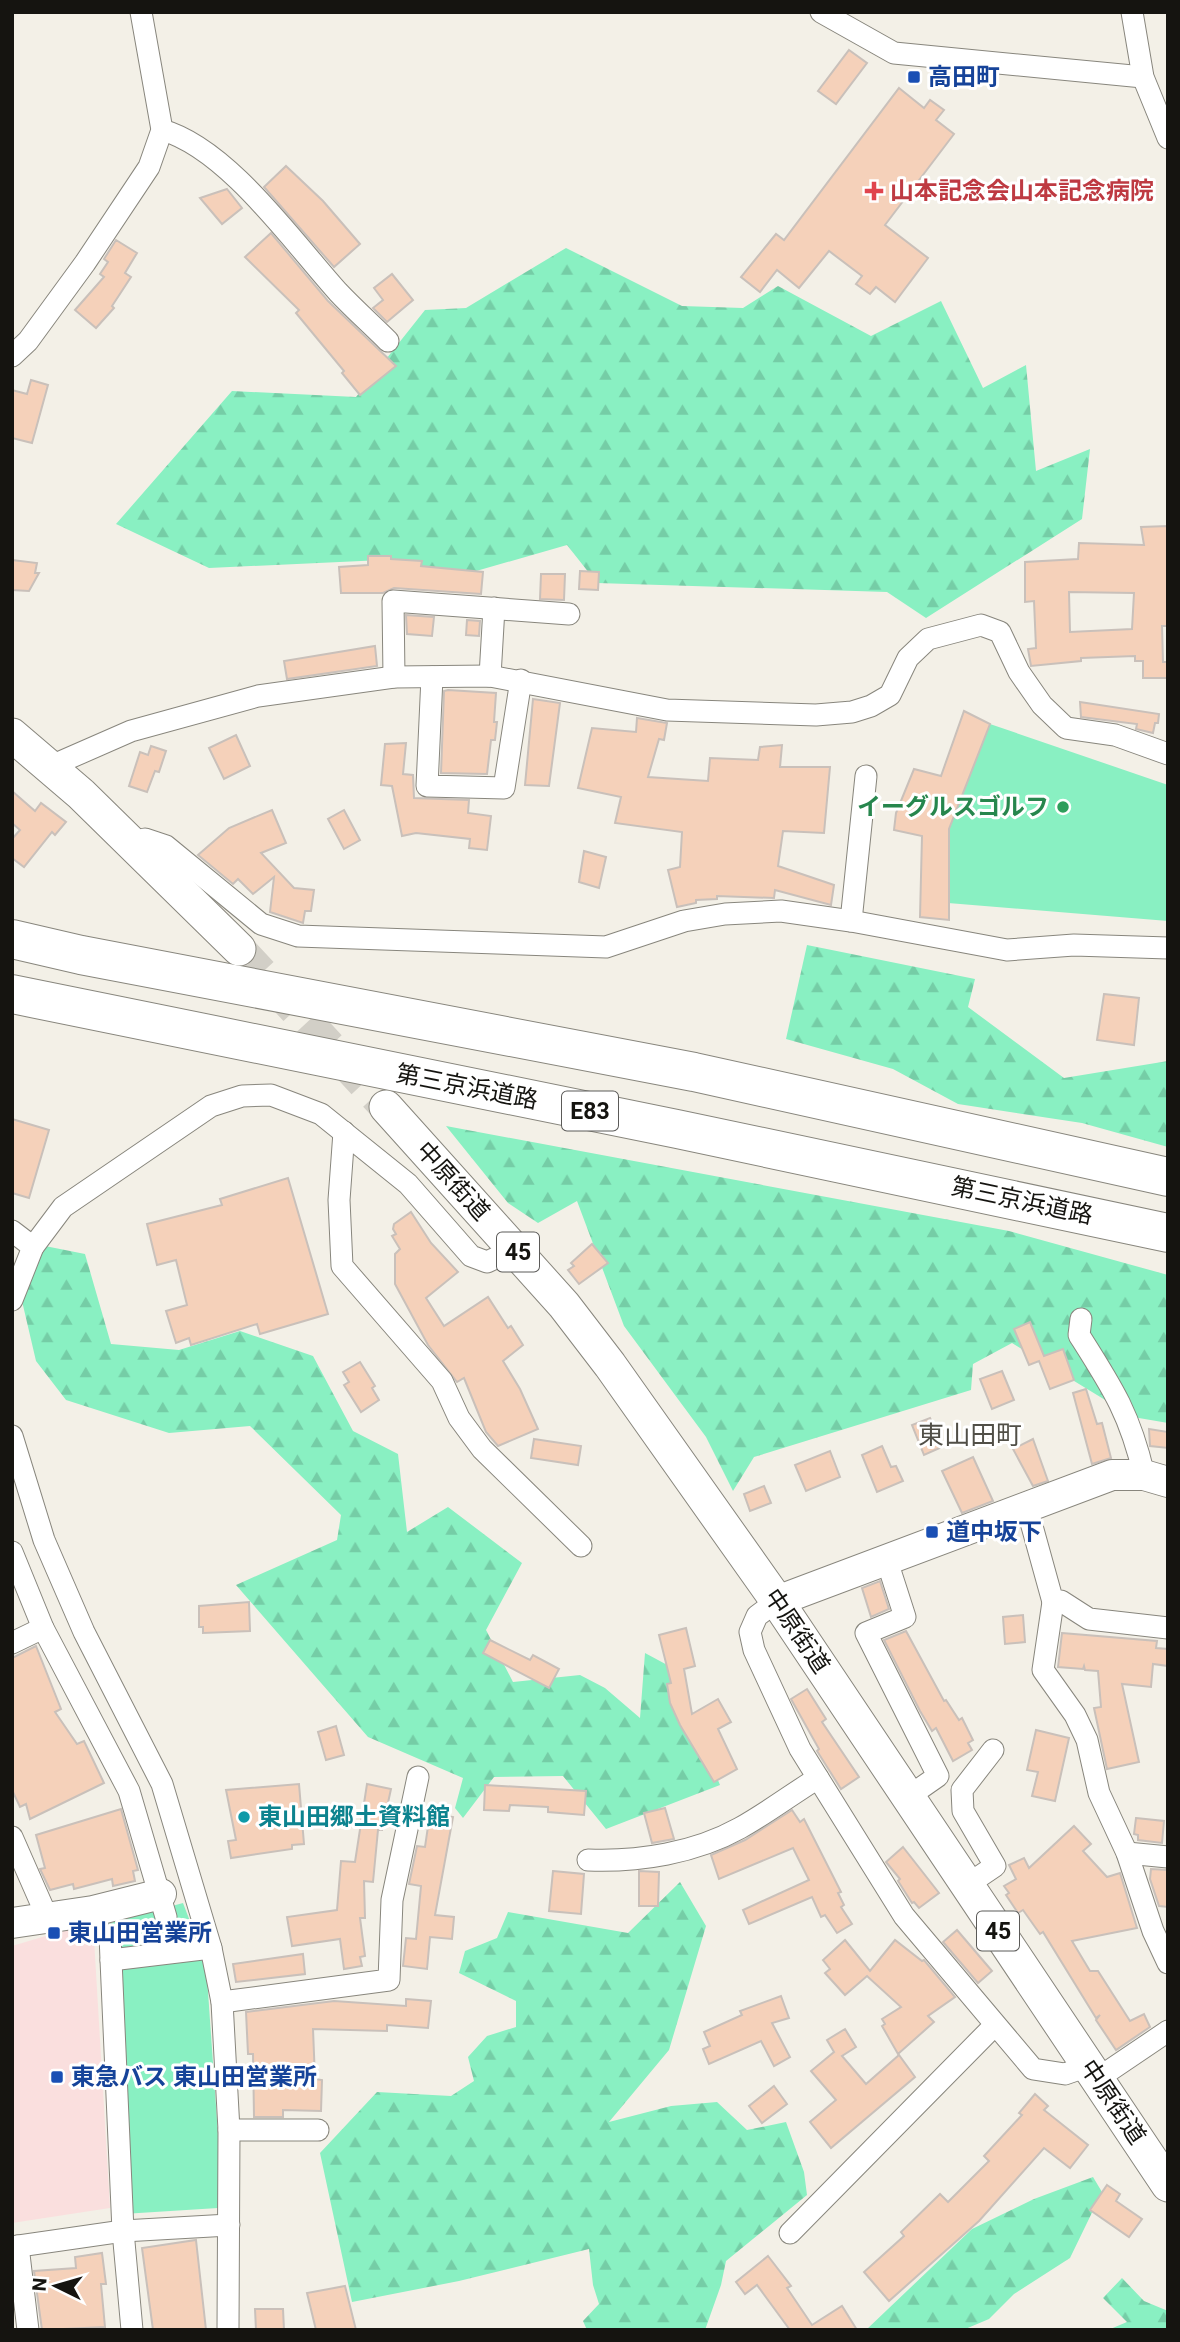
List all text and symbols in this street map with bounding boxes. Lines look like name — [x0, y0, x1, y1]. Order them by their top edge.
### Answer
place label: 高田町 — [928, 63, 1000, 91]
marker: 高田町 — [906, 69, 922, 85]
place label: 山本記念会山本記念病院 — [890, 177, 1154, 205]
marker: 山本記念会山本記念病院 — [864, 181, 884, 201]
place label: イーグルスゴルフ — [857, 793, 1049, 821]
marker: イーグルスゴルフ — [1055, 799, 1071, 815]
street label: 第三京浜道路 — [394, 1060, 540, 1114]
road number: E83 — [562, 1092, 618, 1130]
street label: 中原街道 — [410, 1136, 496, 1226]
street label: 第三京浜道路 — [949, 1172, 1095, 1230]
road number: 45 — [497, 1232, 539, 1272]
district label: 東山田町 — [918, 1420, 1022, 1450]
place label: 道中坂下 — [946, 1518, 1042, 1546]
marker: 道中坂下 — [924, 1524, 940, 1540]
street label: 中原街道 — [759, 1583, 835, 1679]
place label: 東山田郷土資料館 — [258, 1803, 450, 1831]
marker: 東山田郷土資料館 — [236, 1809, 252, 1825]
road number: 45 — [977, 1912, 1019, 1950]
place label: 東山田営業所 — [68, 1919, 212, 1947]
marker: 東山田営業所 — [46, 1925, 62, 1941]
street label: 中原街道 — [1075, 2054, 1151, 2150]
place label: 東急バス 東山田営業所 — [71, 2063, 317, 2091]
marker: 東急バス 東山田営業所 — [49, 2069, 65, 2085]
north arrow — [21, 2251, 91, 2321]
text: N — [28, 2277, 52, 2292]

